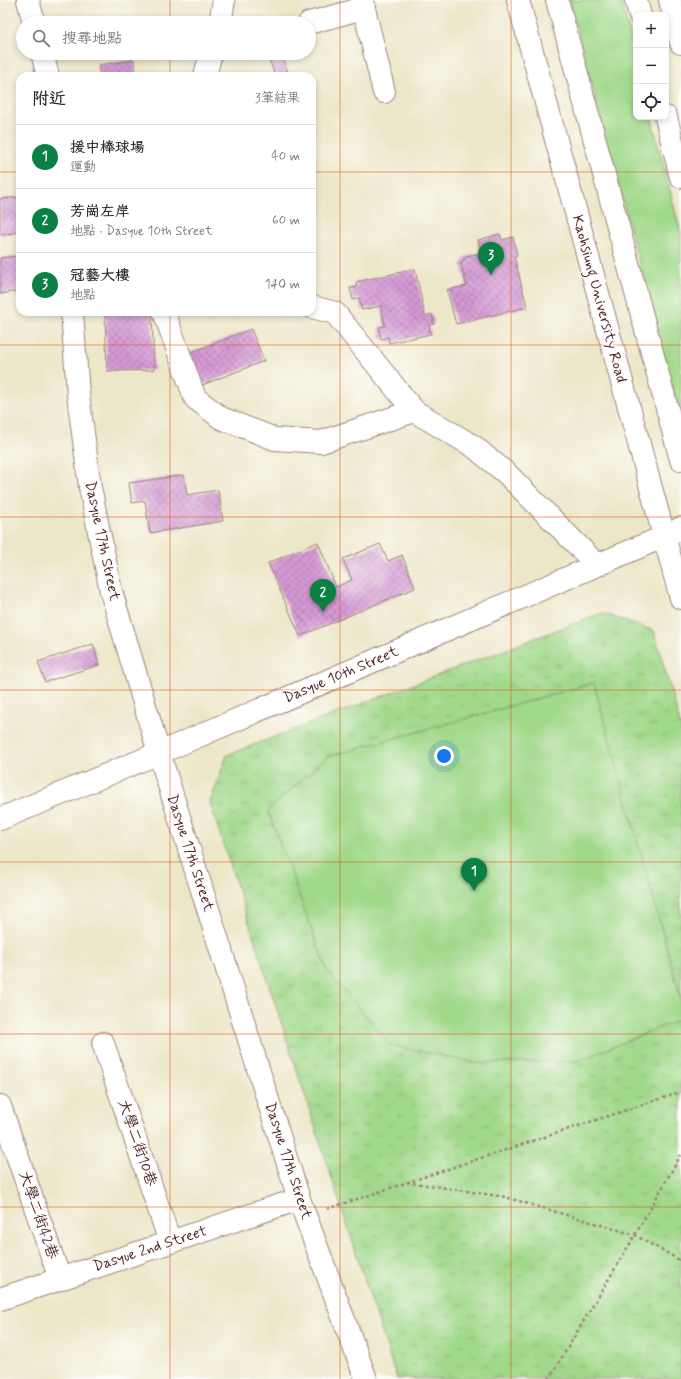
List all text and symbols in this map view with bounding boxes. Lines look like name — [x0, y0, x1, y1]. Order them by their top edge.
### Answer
map controls — [633, 12, 669, 120]
button: + — [633, 12, 669, 48]
search box — [16, 16, 316, 60]
icon: search — [30, 27, 52, 49]
text: 搜尋地點 — [62, 29, 122, 49]
button: − — [633, 48, 669, 84]
button: locate — [633, 84, 669, 120]
text: 附近 — [32, 88, 66, 110]
text: 3筆結果 — [255, 90, 300, 107]
text: 援中棒球場 — [70, 138, 145, 158]
text: 1 — [42, 148, 48, 165]
text: 40 m — [271, 148, 300, 165]
text: 運動 — [70, 159, 96, 176]
text: 芳崗左岸 — [70, 202, 130, 222]
text: 2 — [42, 212, 48, 229]
text: 60 m — [272, 212, 300, 229]
street label: Kaohsiung University Road — [566, 213, 631, 385]
text: 地點 · Dasyue 10th Street — [70, 223, 213, 240]
pin: 3 — [478, 242, 504, 275]
text: 冠藝大樓 — [70, 266, 130, 286]
text: 3 — [42, 276, 48, 293]
text: 140 m — [265, 276, 300, 293]
text: 地點 — [70, 287, 96, 304]
street label: Dasyue 17th Street — [80, 479, 124, 603]
pin: 2 — [310, 579, 336, 612]
street label: Dasyue 10th Street — [281, 642, 402, 708]
your location — [434, 746, 454, 766]
street label: Dasyue 17th Street — [162, 792, 218, 914]
pin: 1 — [461, 858, 487, 891]
street label: 大學二街10巷 — [113, 1097, 161, 1189]
street label: Dasyue 17th Street — [260, 1100, 316, 1222]
street label: 大學二街42巷 — [14, 1168, 62, 1262]
street label: Dasyue 2nd Street — [91, 1221, 209, 1277]

